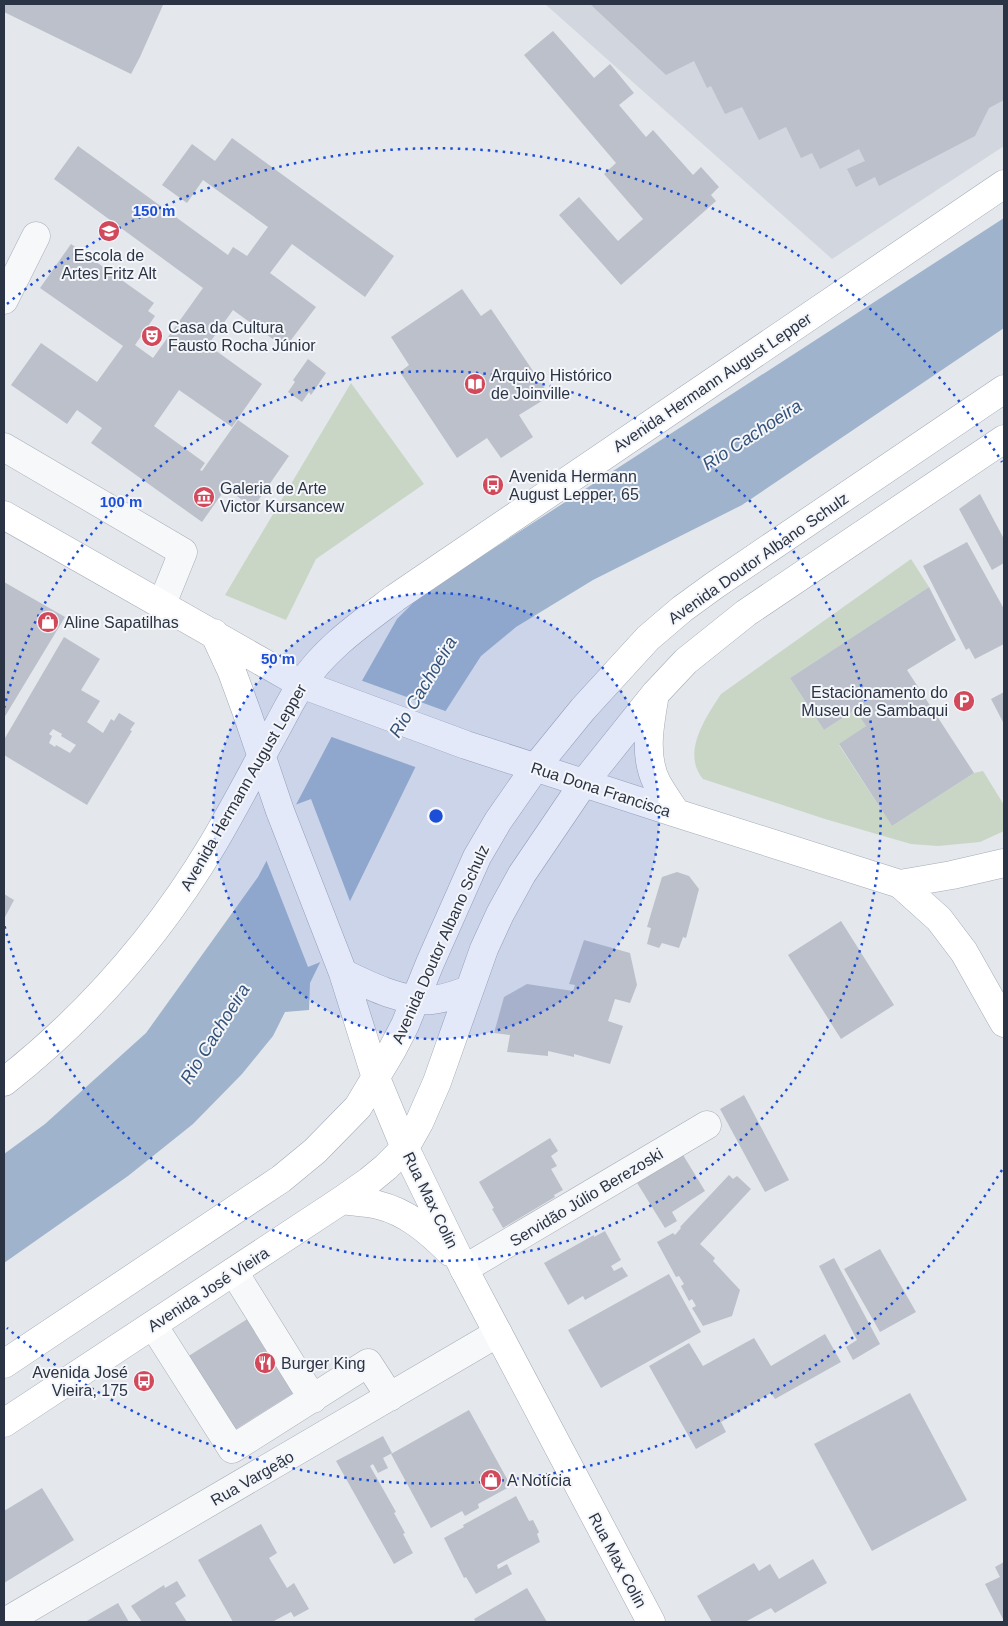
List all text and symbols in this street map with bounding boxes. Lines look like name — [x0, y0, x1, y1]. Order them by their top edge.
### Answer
text: 150 m — [133, 202, 175, 219]
school or university icon: Escola de Artes Fritz Alt — [97, 219, 121, 243]
place label: Escola de Artes Fritz Alt — [61, 247, 157, 282]
street label: Avenida Hermann August Lepper — [610, 309, 815, 455]
place label: Casa da Cultura Fausto Rocha Júnior — [168, 319, 316, 354]
theatre icon: Casa da Cultura Fausto Rocha Júnior — [140, 324, 164, 348]
place label: Arquivo Histórico de Joinville — [491, 367, 612, 402]
library icon: Arquivo Histórico de Joinville — [463, 372, 487, 396]
water label: Rio Cachoeira — [699, 396, 805, 474]
place label: Avenida Hermann August Lepper, 65 — [509, 468, 639, 503]
bus stop icon: Avenida Hermann August Lepper, 65 — [481, 473, 505, 497]
place label: Galeria de Arte Victor Kursancew — [220, 480, 345, 515]
museum icon: Galeria de Arte Victor Kursancew — [192, 485, 216, 509]
street label: Avenida Doutor Albano Schulz — [665, 490, 852, 627]
text: 100 m — [100, 493, 142, 510]
shop icon: Aline Sapatilhas — [36, 610, 60, 634]
place label: Aline Sapatilhas — [64, 614, 179, 631]
water label: Rio Cachoeira — [385, 633, 461, 741]
text: 50 m — [261, 650, 295, 667]
street label: Avenida Hermann August Lepper — [177, 680, 310, 893]
place label: Estacionamento do Museu de Sambaqui — [801, 684, 948, 719]
parking icon: Estacionamento do Museu de Sambaqui — [952, 689, 976, 713]
street label: Rua Dona Francisca — [529, 759, 673, 820]
centre of rings — [427, 807, 445, 825]
street label: Avenida Doutor Albano Schulz — [389, 842, 492, 1046]
water label: Rio Cachoeira — [176, 980, 254, 1088]
street label: Servidão Júlio Berezoski — [507, 1145, 666, 1250]
street label: Rua Max Colin — [400, 1149, 461, 1251]
street label: Avenida José Vieira — [145, 1244, 272, 1335]
restaurant icon: Burger King — [253, 1351, 277, 1375]
place label: Burger King — [281, 1355, 366, 1372]
place label: Avenida José Vieira, 175 — [32, 1364, 128, 1399]
bus stop icon: Avenida José Vieira, 175 — [132, 1369, 156, 1393]
street label: Rua Vargeão — [208, 1448, 297, 1509]
shop icon: A Notícia — [479, 1468, 503, 1492]
place label: A Notícia — [507, 1472, 571, 1489]
street label: Rua Max Colin — [585, 1510, 650, 1611]

